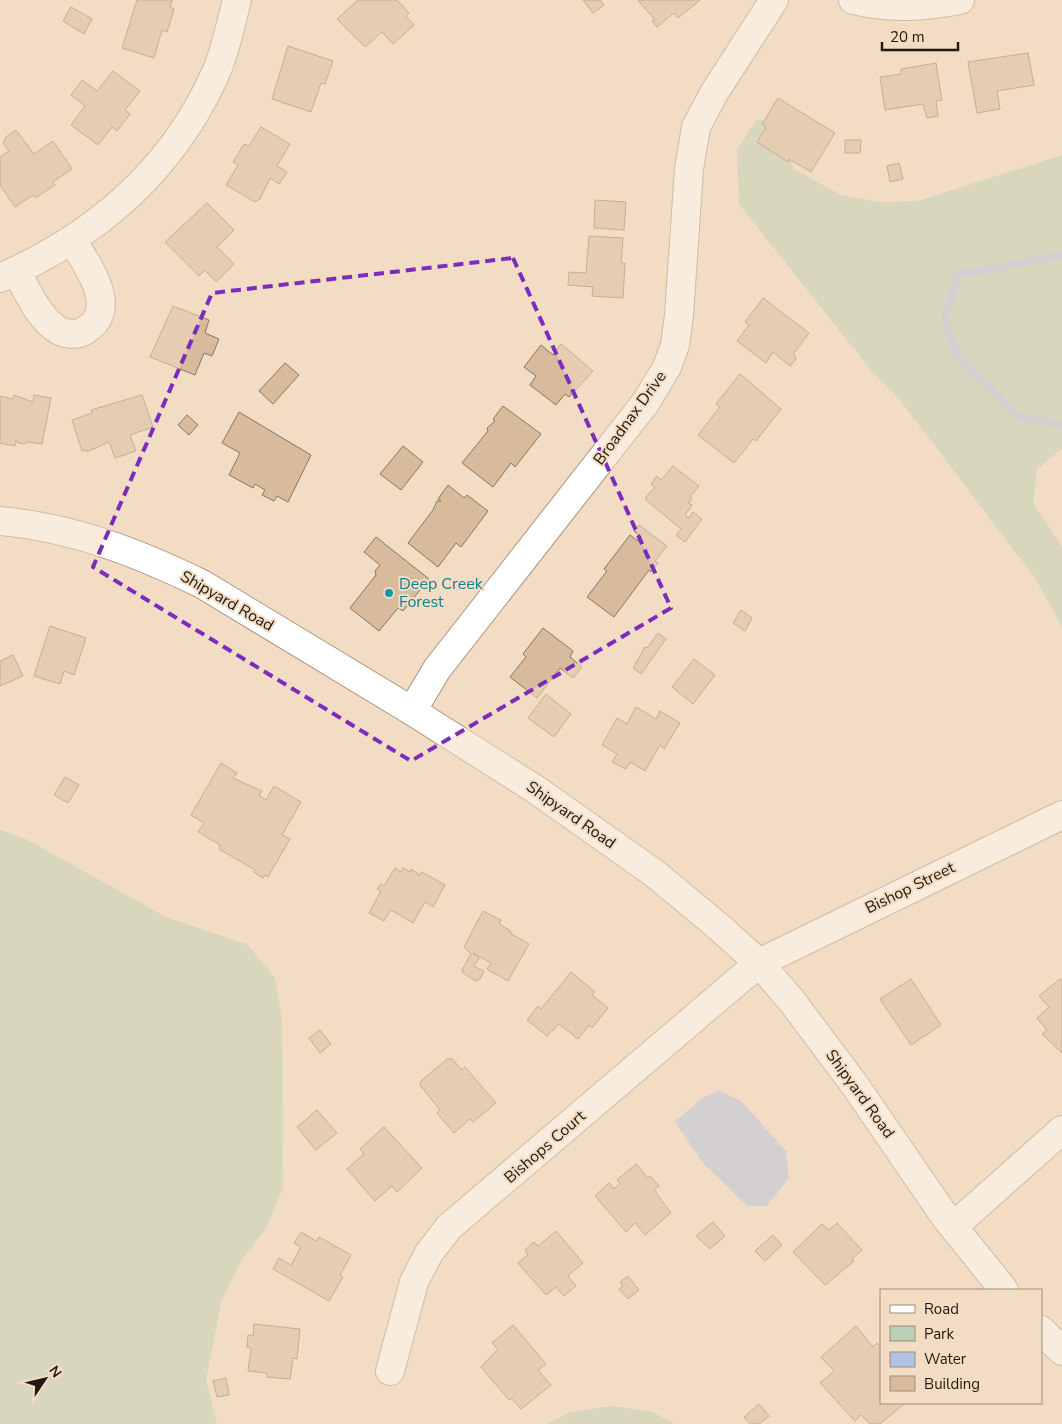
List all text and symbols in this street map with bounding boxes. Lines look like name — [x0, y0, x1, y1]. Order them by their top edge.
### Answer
scale bar — [882, 20, 958, 52]
text: 20 m — [890, 27, 925, 47]
street label: Broadnax Drive — [588, 367, 672, 469]
street label: Shipyard Road — [176, 565, 278, 637]
place label: Deep Creek Forest — [399, 573, 484, 613]
marker: Deep Creek Forest — [383, 587, 395, 599]
street label: Shipyard Road — [522, 776, 620, 854]
street label: Bishop Street — [861, 857, 959, 919]
street label: Shipyard Road — [820, 1045, 900, 1143]
street label: Bishops Court — [500, 1105, 591, 1188]
legend — [880, 1289, 1042, 1404]
text: Road — [924, 1299, 959, 1319]
text: Park — [924, 1324, 954, 1344]
text: Water — [924, 1349, 967, 1369]
north arrow — [20, 1354, 70, 1404]
text: N — [44, 1362, 66, 1382]
text: Building — [924, 1374, 980, 1394]

